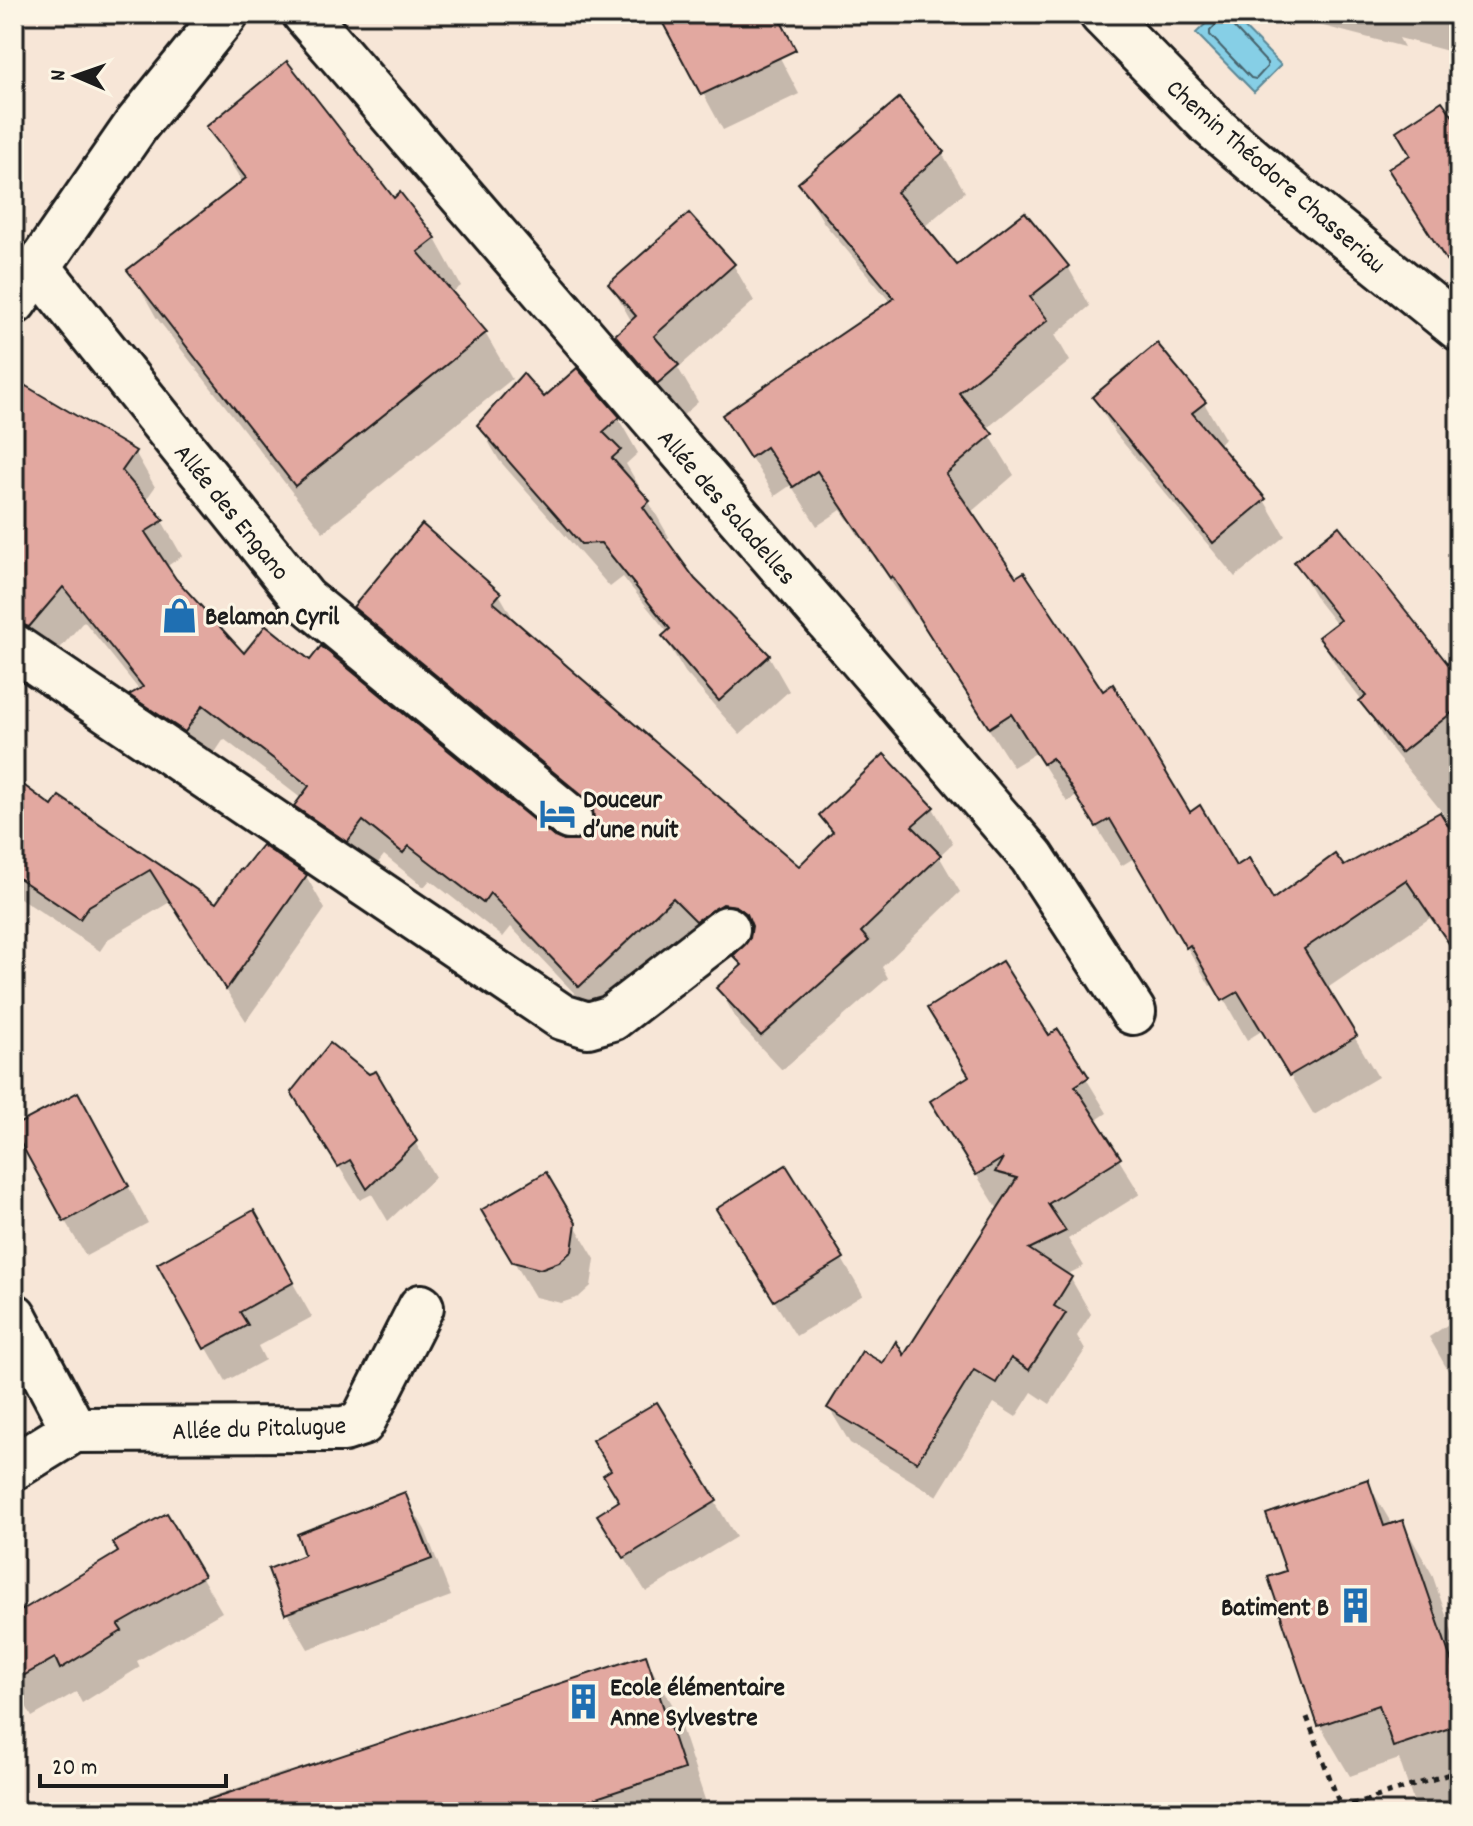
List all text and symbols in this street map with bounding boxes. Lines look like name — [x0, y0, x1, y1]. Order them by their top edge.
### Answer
north arrow — [36, 36, 116, 116]
text: N — [44, 69, 75, 81]
street label: Chemin Théodore Chasseriau — [1157, 72, 1393, 284]
street label: Allée des Saladelles — [647, 422, 804, 594]
street label: Allée des Engano — [163, 437, 297, 590]
shop icon: Belaman Cyril — [160, 596, 198, 634]
place label: Belaman Cyril — [205, 600, 340, 637]
place label: Douceur d’une nuit — [583, 783, 679, 850]
hotel icon: Douceur d’une nuit — [538, 794, 576, 832]
street label: Allée du Pitalugue — [171, 1409, 347, 1452]
building icon: Batiment B — [1336, 1587, 1374, 1625]
place label: Batiment B — [1221, 1591, 1329, 1628]
place label: Ecole élémentaire Anne Sylvestre — [610, 1671, 785, 1738]
building icon: Ecole élémentaire Anne Sylvestre — [565, 1682, 603, 1720]
scale bar — [40, 1738, 226, 1788]
text: 20 m — [52, 1752, 98, 1786]

